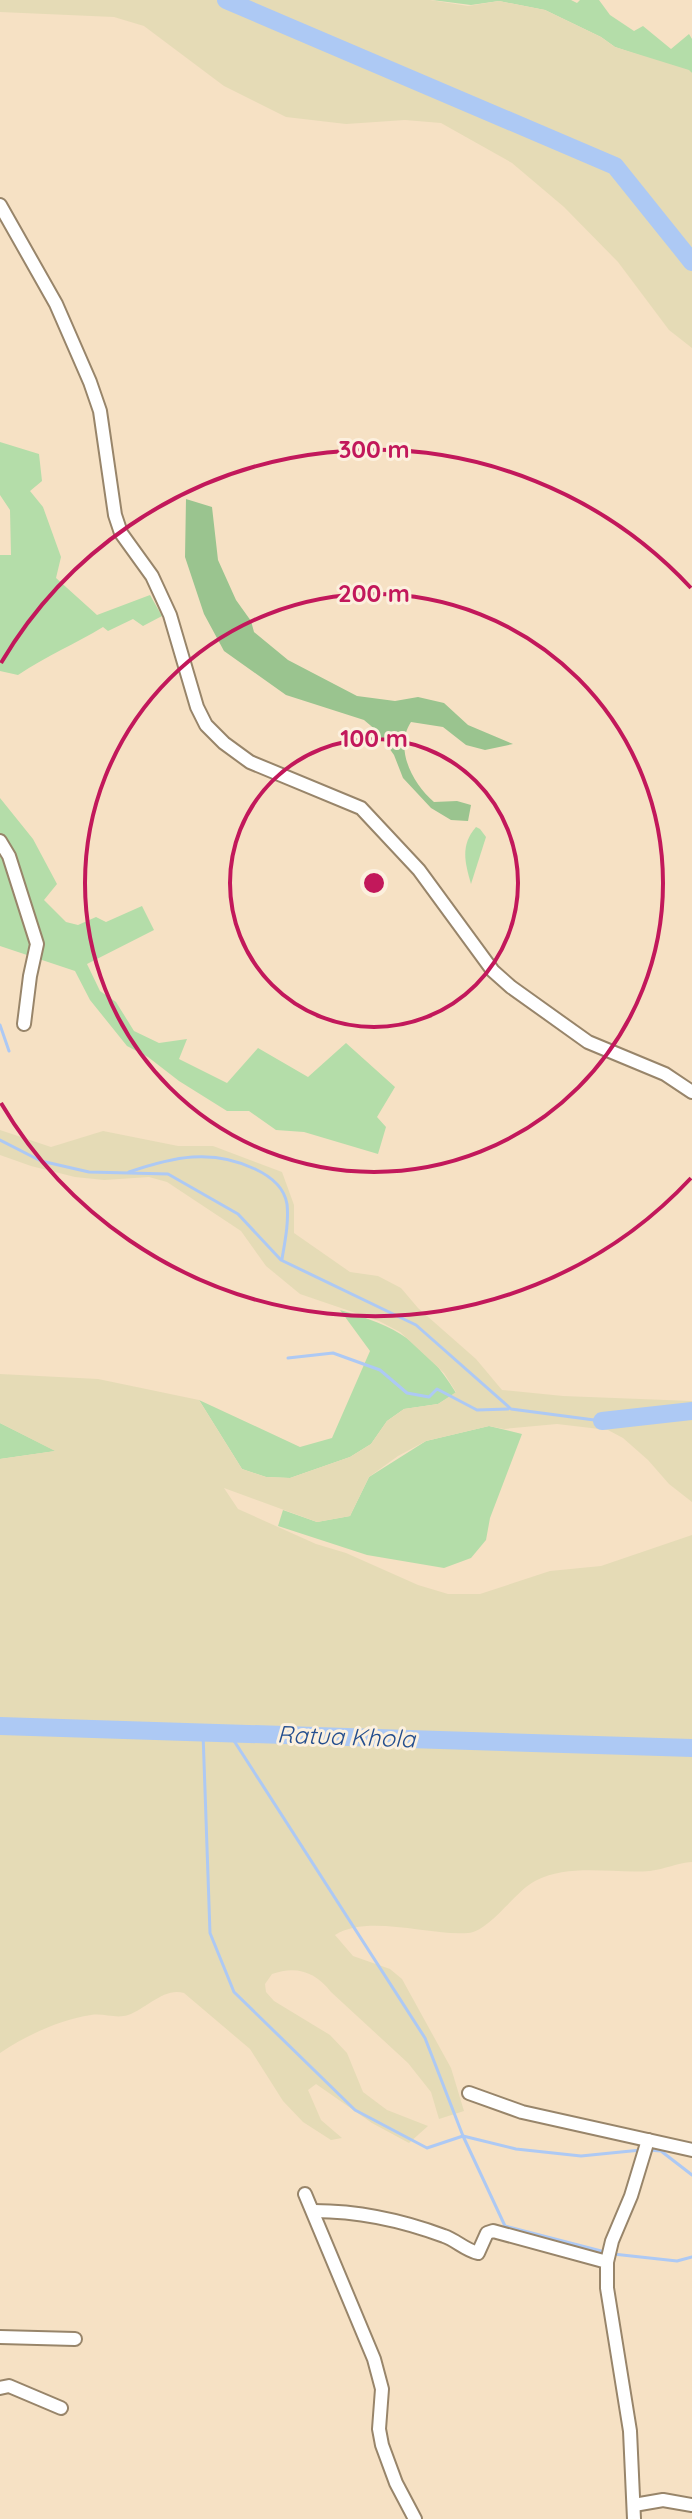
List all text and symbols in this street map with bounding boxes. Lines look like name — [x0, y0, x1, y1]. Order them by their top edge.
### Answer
text: 300 m — [338, 434, 410, 464]
text: 200 m — [338, 578, 410, 608]
text: 100 m — [340, 723, 408, 753]
centre of rings — [360, 869, 388, 897]
water label: Ratua Khola — [277, 1719, 417, 1753]

